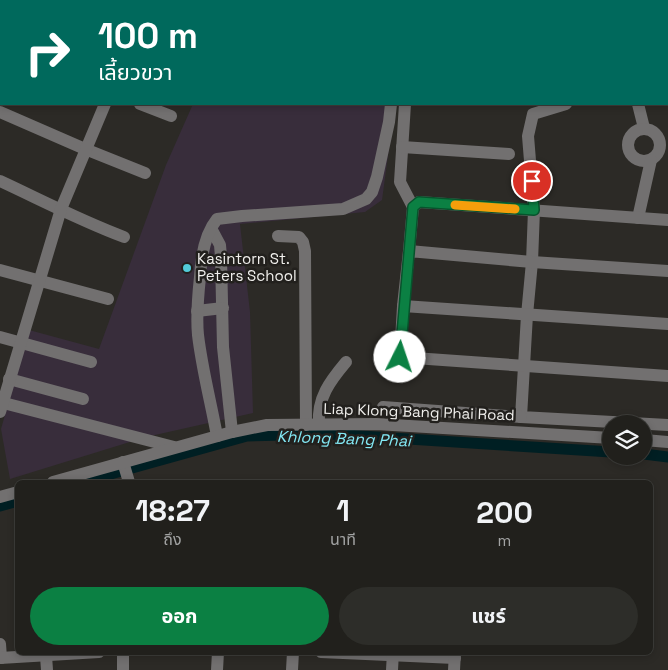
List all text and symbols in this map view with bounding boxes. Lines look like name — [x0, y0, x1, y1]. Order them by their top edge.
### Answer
text: 100 m — [98, 14, 198, 58]
icon: right — [15, 20, 80, 85]
text: เลี้ยวขวา — [98, 58, 173, 86]
pin — [511, 160, 553, 202]
icon: arrive — [518, 167, 546, 195]
place label: Kasintorn St. Peters School — [197, 249, 297, 285]
marker: Kasintorn St. Peters School — [181, 262, 193, 274]
position arrow — [373, 330, 425, 382]
street label: Liap Klong Bang Phai Road — [323, 399, 515, 424]
map controls — [602, 415, 652, 465]
button: layers — [602, 415, 652, 465]
water label: Khlong Bang Phai — [277, 426, 413, 451]
text: 18:27 — [135, 491, 210, 530]
text: 1 — [336, 491, 350, 530]
text: 200 — [476, 493, 533, 532]
text: ถึง — [163, 529, 182, 550]
text: นาที — [330, 529, 356, 550]
text: m — [498, 530, 511, 551]
button: ออก — [30, 587, 329, 645]
button: แชร์ — [339, 587, 638, 645]

